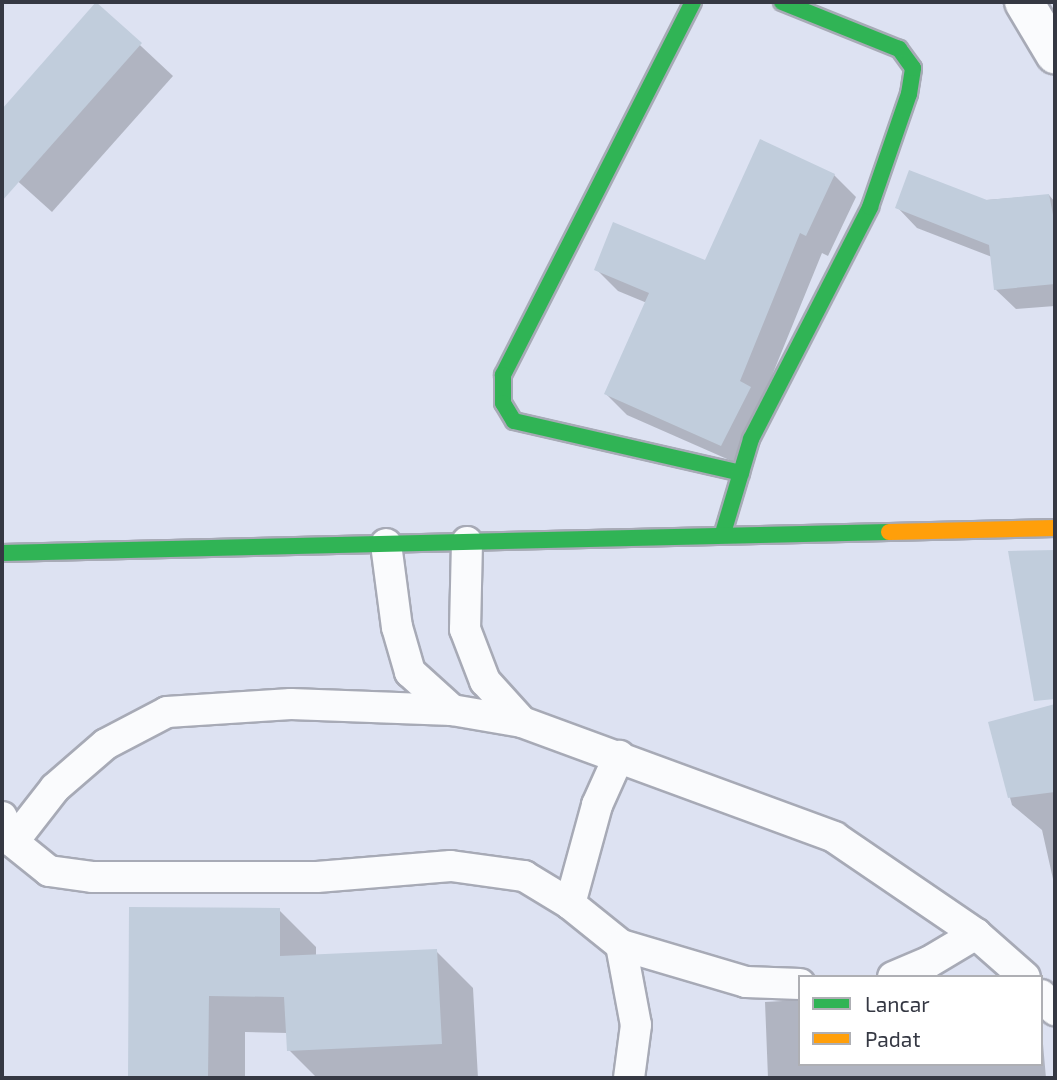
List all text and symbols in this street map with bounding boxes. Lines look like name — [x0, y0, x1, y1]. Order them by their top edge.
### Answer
legend — [798, 975, 1043, 1066]
text: Lancar — [865, 991, 930, 1016]
text: Padat — [865, 1026, 920, 1051]

